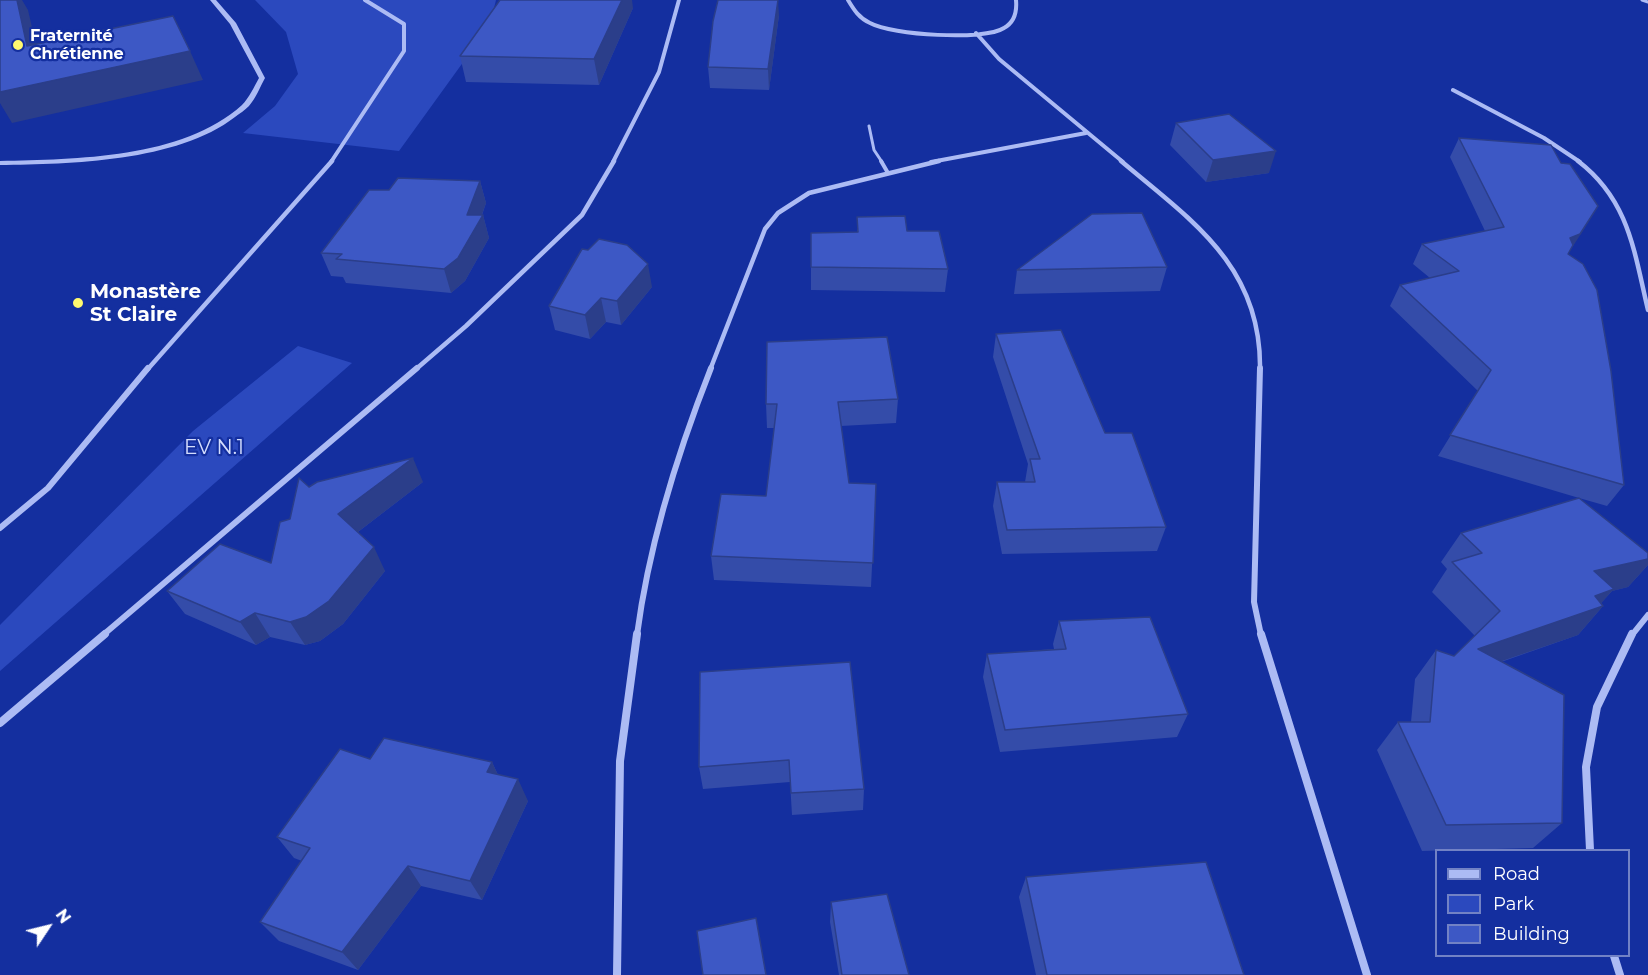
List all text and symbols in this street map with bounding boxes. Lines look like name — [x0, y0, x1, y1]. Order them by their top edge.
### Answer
place label: Fraternité Chrétienne — [30, 26, 124, 64]
marker: Fraternité Chrétienne — [11, 38, 25, 52]
place label: Monastère St Claire — [90, 280, 201, 327]
marker: Monastère St Claire — [71, 296, 85, 310]
park label: EV N.1 — [184, 436, 244, 460]
legend — [1435, 849, 1630, 957]
text: Road — [1493, 863, 1540, 885]
text: Park — [1493, 893, 1534, 915]
north arrow — [18, 897, 78, 957]
text: N — [52, 906, 75, 927]
text: Building — [1493, 923, 1570, 945]

